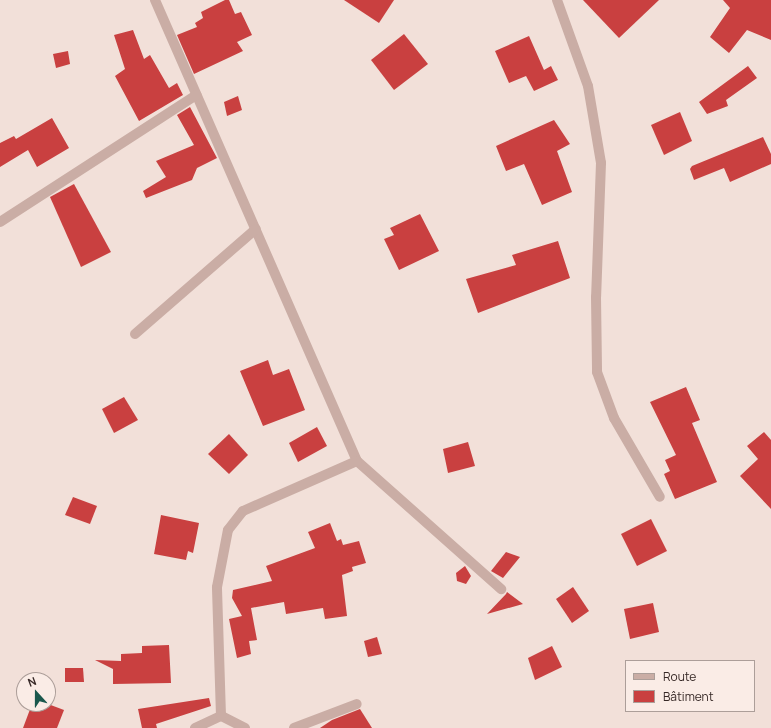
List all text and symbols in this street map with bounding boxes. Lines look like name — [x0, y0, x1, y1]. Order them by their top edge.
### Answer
legend — [625, 660, 755, 712]
text: Route — [663, 668, 696, 685]
north arrow — [16, 672, 56, 712]
text: N — [26, 673, 38, 690]
text: Bâtiment — [663, 688, 714, 705]

